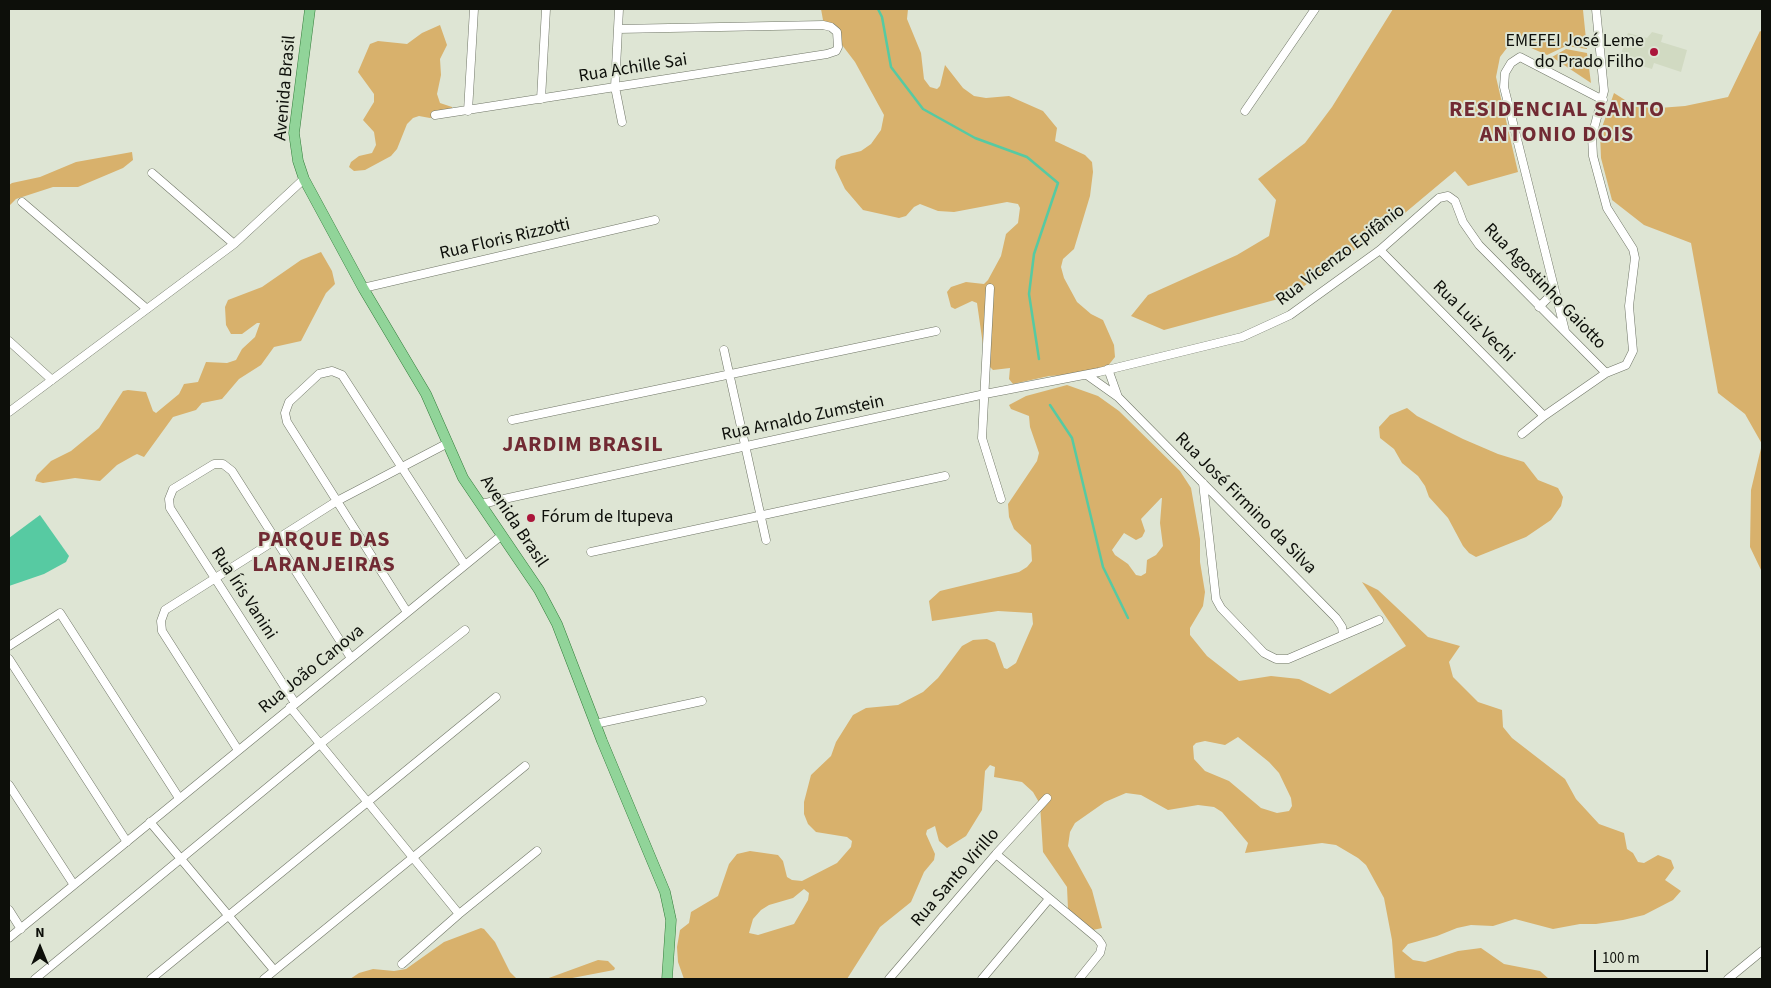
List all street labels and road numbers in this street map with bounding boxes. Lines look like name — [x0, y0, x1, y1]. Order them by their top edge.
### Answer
street label: Avenida Brasil — [271, 34, 301, 142]
street label: Rua Achille Sai — [577, 50, 689, 88]
street label: Rua Vicenzo Epifânio — [1272, 201, 1410, 311]
street label: Rua Floris Rizzotti — [438, 214, 572, 266]
street label: Rua Agostinho Gaiotto — [1478, 219, 1610, 355]
street label: Rua Luiz Vechi — [1427, 276, 1519, 368]
street label: Rua Arnaldo Zumstein — [720, 391, 886, 447]
street label: Rua José Firmino da Silva — [1170, 429, 1320, 579]
street label: Avenida Brasil — [474, 472, 552, 572]
street label: Rua Íris Vanini — [205, 544, 281, 644]
street label: Rua João Canova — [255, 621, 369, 719]
street label: Rua Santo Virillo — [907, 824, 1005, 932]

